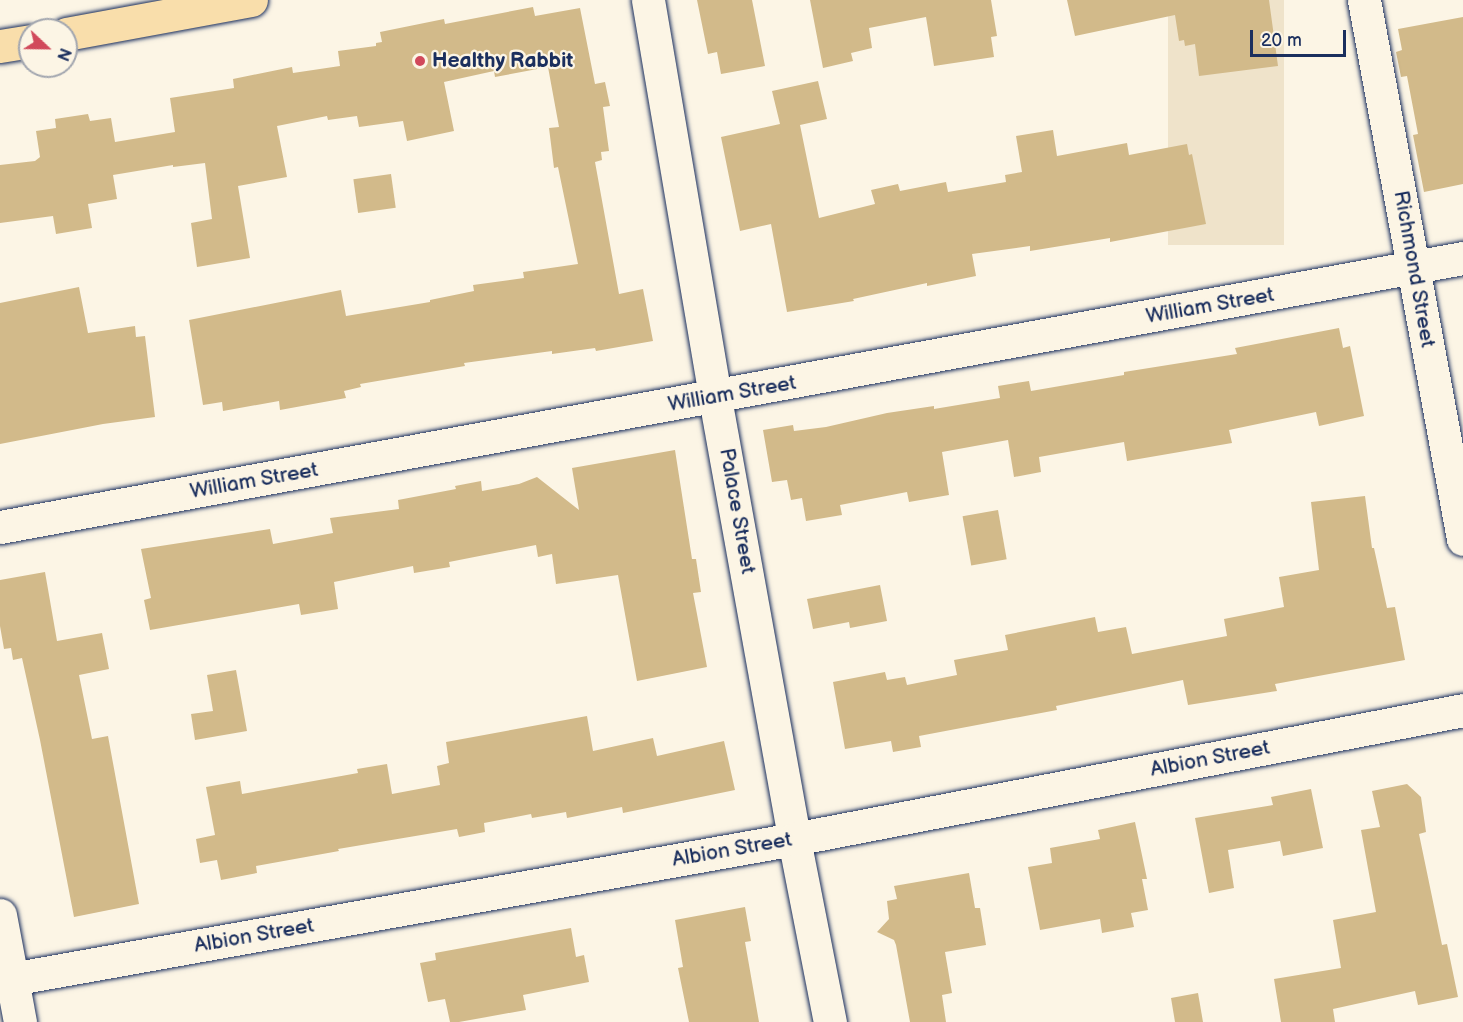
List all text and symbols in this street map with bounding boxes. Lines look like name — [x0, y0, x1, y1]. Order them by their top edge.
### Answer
north arrow — [18, 18, 78, 78]
scale bar — [1253, 18, 1349, 56]
text: 20 m — [1261, 30, 1302, 51]
text: N — [52, 45, 74, 63]
place label: Healthy Rabbit — [432, 48, 574, 74]
marker: Healthy Rabbit — [413, 54, 427, 68]
street label: Richmond Street — [1388, 188, 1440, 350]
street label: William Street — [1144, 282, 1276, 330]
street label: William Street — [666, 370, 798, 418]
street label: Palace Street — [714, 446, 760, 576]
street label: William Street — [188, 457, 320, 505]
street label: Albion Street — [1148, 735, 1272, 783]
street label: Albion Street — [670, 827, 794, 873]
street label: Albion Street — [192, 913, 316, 959]

